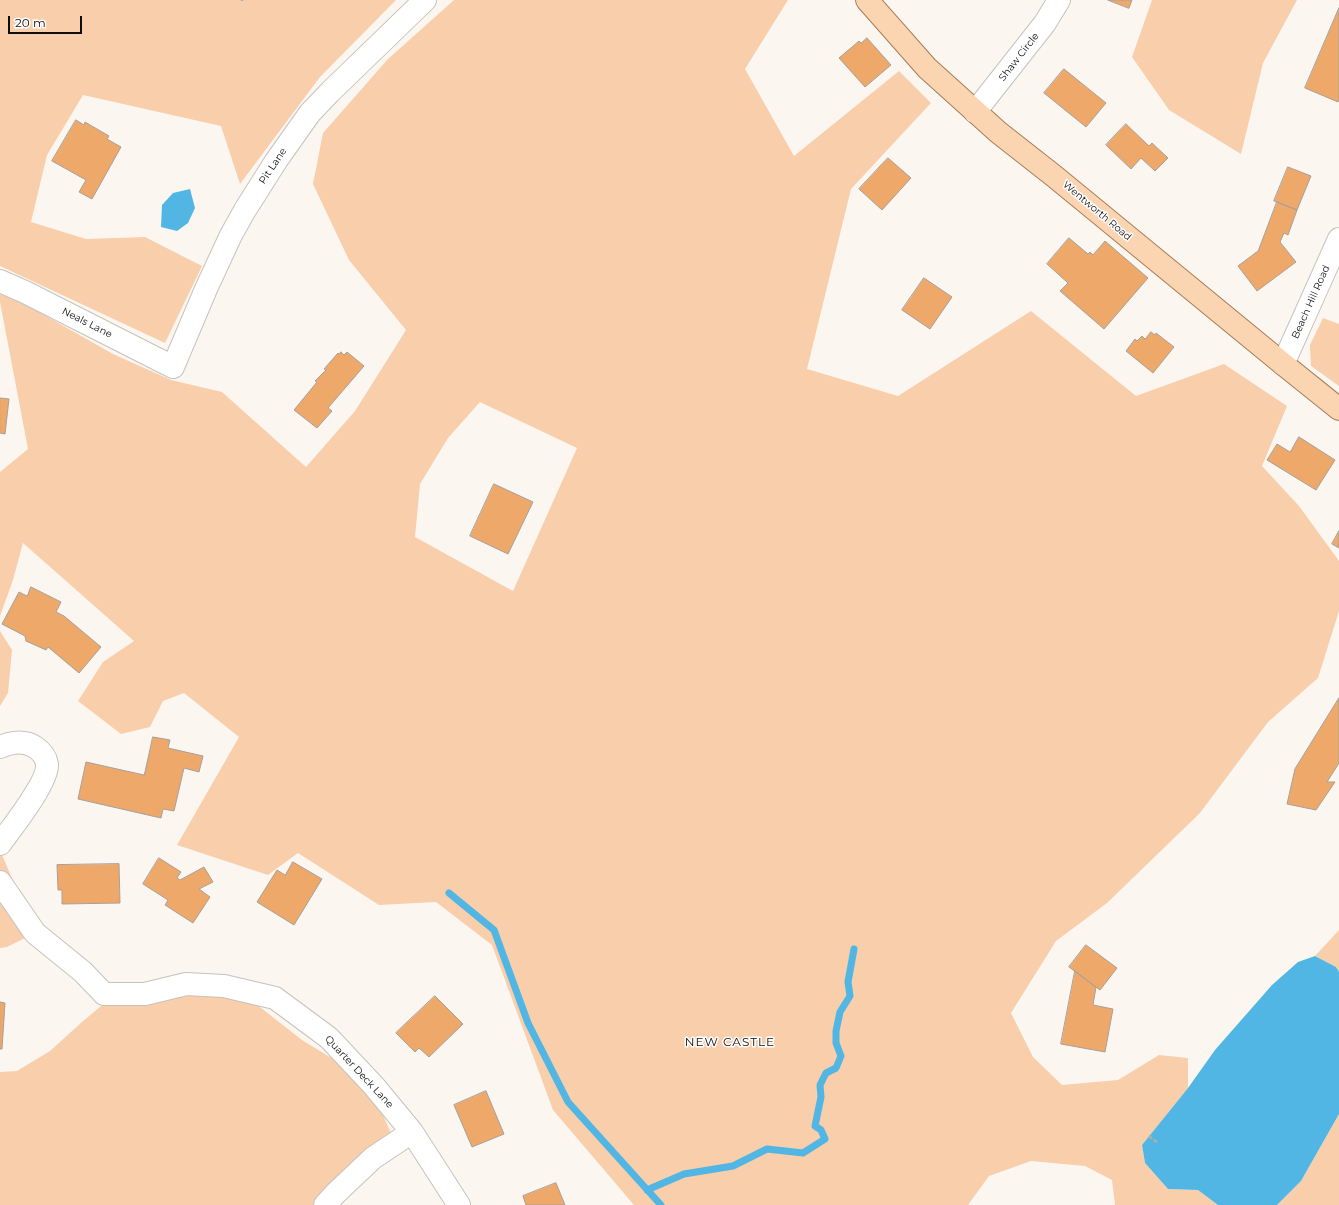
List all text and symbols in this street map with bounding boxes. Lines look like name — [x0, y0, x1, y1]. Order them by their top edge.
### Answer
scale bar — [10, 8, 84, 34]
text: 20 m — [15, 15, 46, 30]
street label: Shaw Circle — [996, 30, 1042, 84]
street label: Pit Lane — [257, 146, 289, 186]
street label: Wentworth Road — [1060, 179, 1134, 243]
street label: Beach Hill Road — [1289, 263, 1333, 341]
street label: Neals Lane — [60, 305, 114, 341]
street label: Quarter Deck Lane — [322, 1033, 396, 1111]
district label: NEW CASTLE — [685, 1035, 775, 1049]

